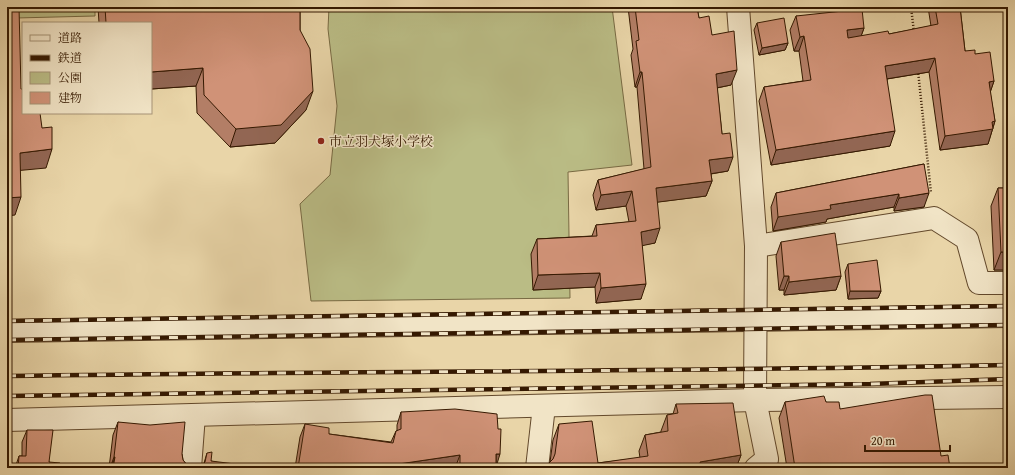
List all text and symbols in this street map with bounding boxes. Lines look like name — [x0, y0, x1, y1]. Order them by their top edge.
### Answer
legend — [22, 22, 152, 114]
text: 道路 — [58, 29, 82, 46]
text: 鉄道 — [57, 49, 82, 66]
text: 公園 — [58, 69, 82, 86]
text: 建物 — [58, 89, 82, 106]
place label: 市立羽犬塚小学校 — [329, 132, 433, 151]
marker: 市立羽犬塚小学校 — [316, 136, 326, 146]
scale bar — [865, 427, 950, 453]
text: 20 m — [871, 432, 895, 449]

